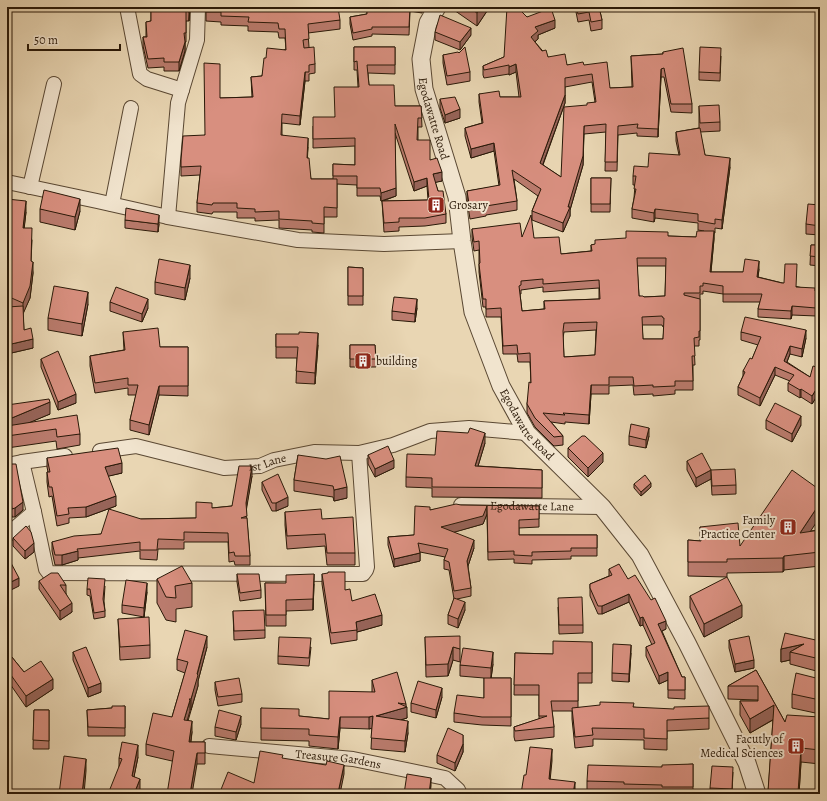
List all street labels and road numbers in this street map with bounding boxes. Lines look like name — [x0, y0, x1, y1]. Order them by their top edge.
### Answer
street label: Egodawatte Road — [415, 77, 453, 162]
street label: Egodawatte Road — [496, 386, 558, 464]
street label: 1st Lane — [248, 450, 287, 475]
street label: Egodawatte Lane — [490, 497, 574, 515]
street label: Treasure Gardens — [295, 746, 383, 773]

